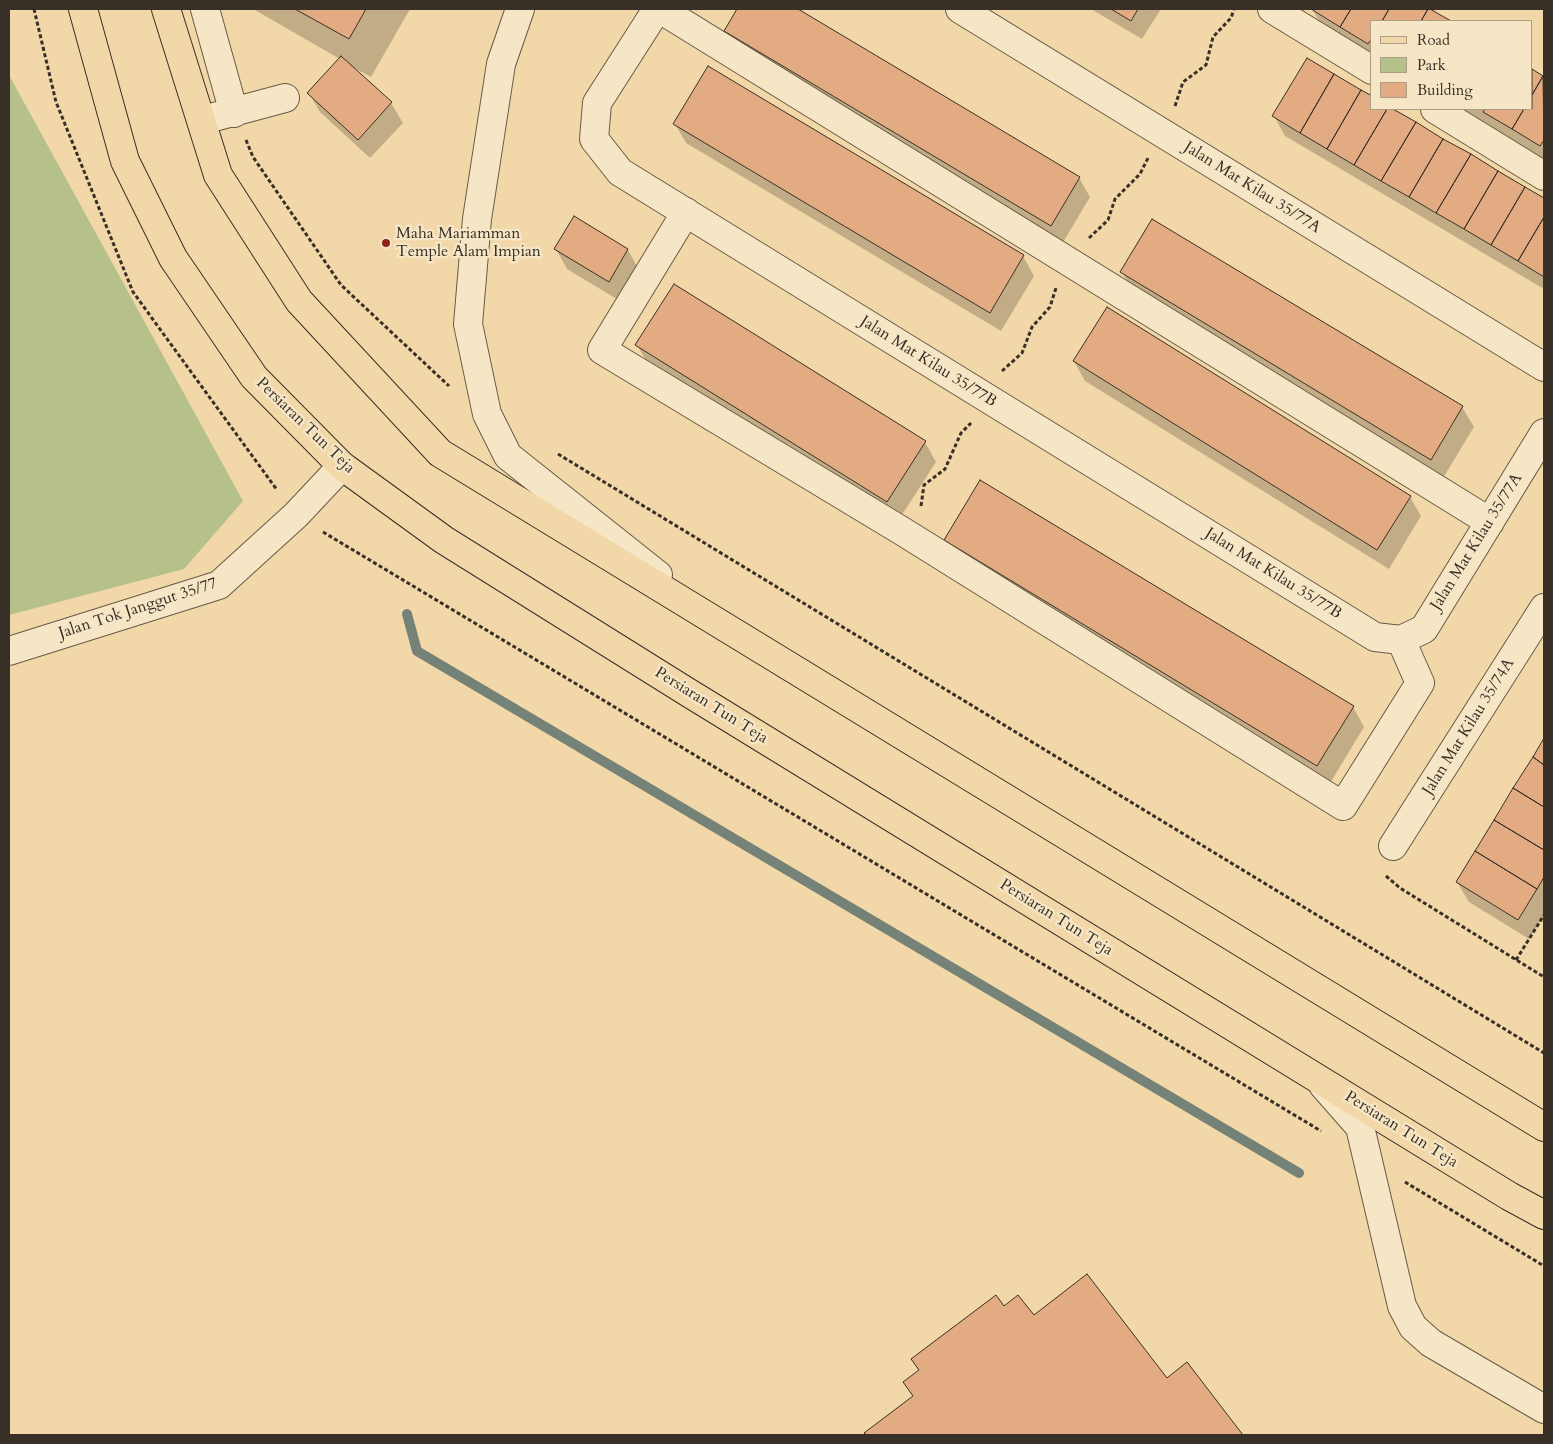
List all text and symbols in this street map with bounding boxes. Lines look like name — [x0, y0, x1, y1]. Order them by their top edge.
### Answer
legend — [1370, 20, 1533, 110]
text: Road — [1417, 30, 1450, 50]
text: Park — [1417, 55, 1446, 75]
text: Building — [1417, 80, 1473, 100]
street label: Jalan Mat Kilau 35/77A — [1180, 138, 1324, 238]
place label: Maha Mariamman Temple Alam Impian — [396, 224, 541, 262]
marker: Maha Mariamman Temple Alam Impian — [380, 237, 392, 249]
street label: Jalan Mat Kilau 35/77B — [856, 312, 1000, 412]
street label: Persiaran Tun Teja — [252, 374, 358, 478]
street label: Jalan Mat Kilau 35/77A — [1427, 470, 1527, 614]
street label: Jalan Mat Kilau 35/77B — [1201, 524, 1345, 624]
street label: Jalan Tok Janggut 35/77 — [56, 574, 220, 644]
street label: Jalan Mat Kilau 35/74A — [1419, 655, 1519, 799]
street label: Persiaran Tun Teja — [651, 663, 771, 749]
street label: Persiaran Tun Teja — [996, 875, 1116, 961]
street label: Persiaran Tun Teja — [1341, 1087, 1461, 1173]

